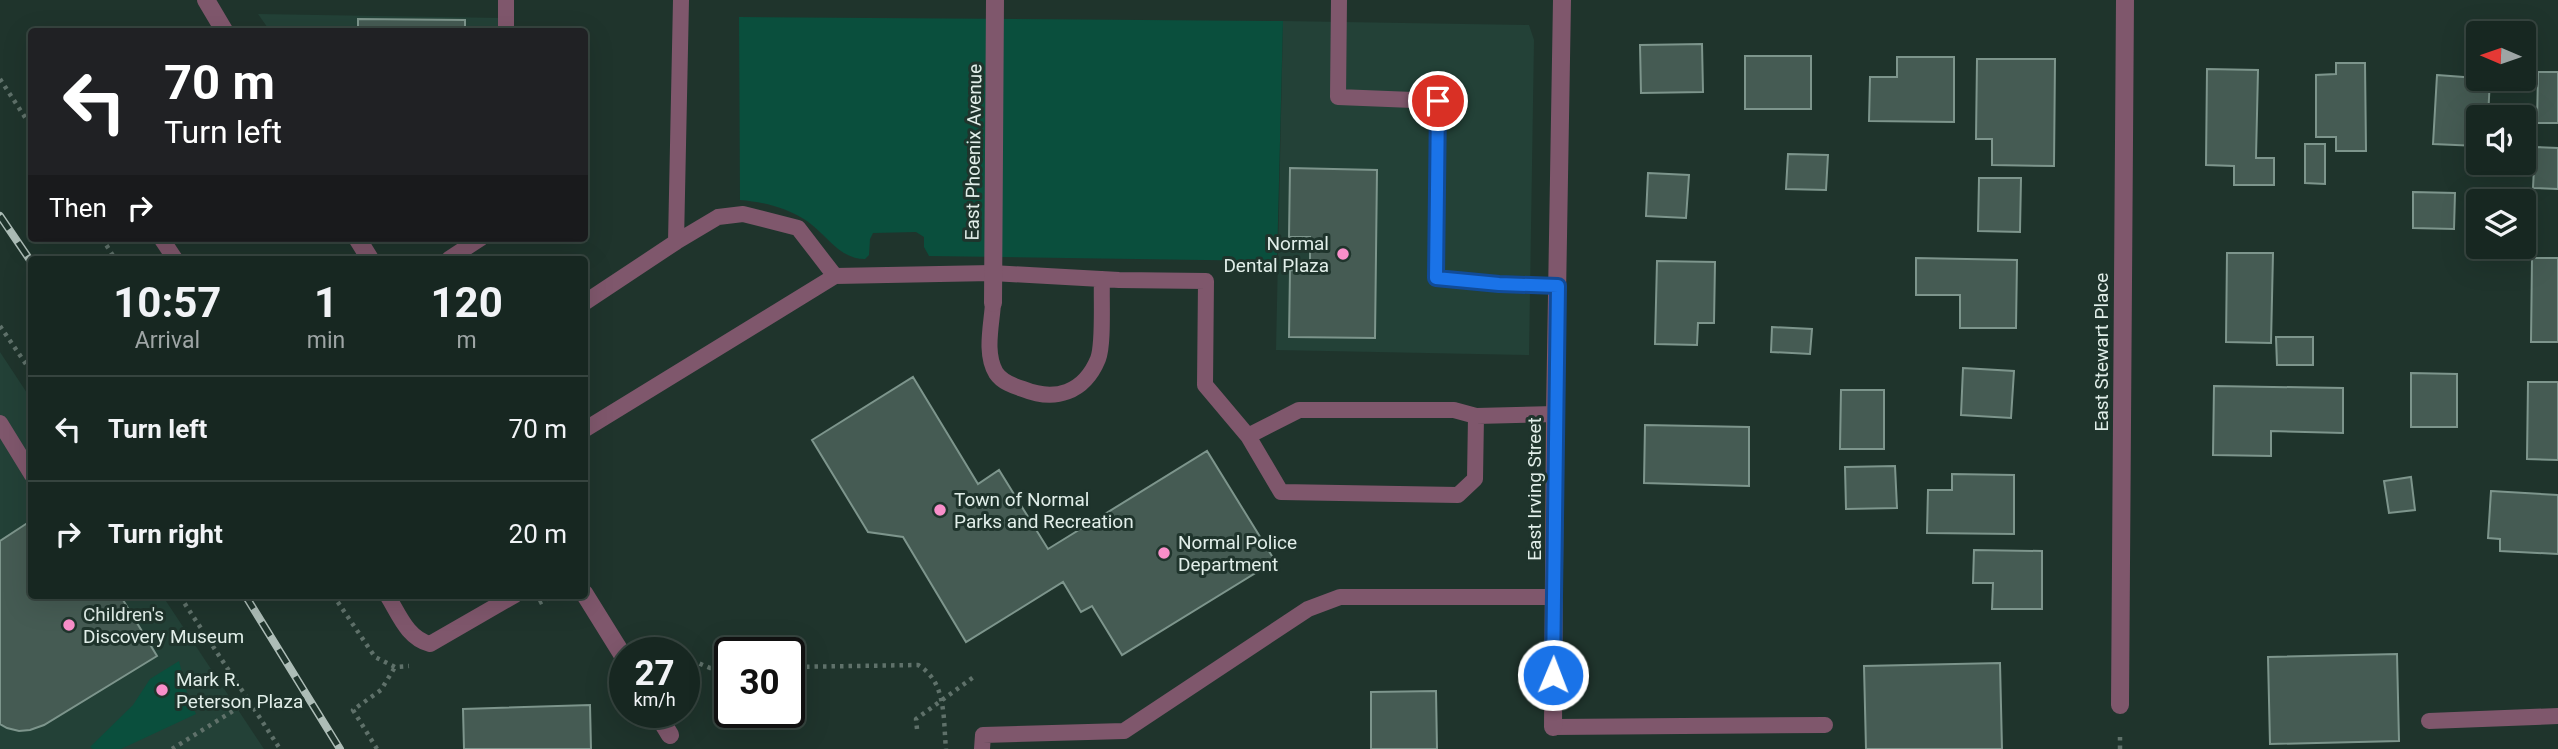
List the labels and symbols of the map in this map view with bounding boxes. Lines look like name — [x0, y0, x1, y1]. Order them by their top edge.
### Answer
north arrow — [2466, 21, 2536, 91]
street label: East Phoenix Avenue — [960, 64, 987, 241]
pin — [1408, 71, 1468, 131]
place label: Normal Dental Plaza — [1223, 232, 1329, 277]
marker: Normal Dental Plaza — [1335, 246, 1351, 262]
street label: East Stewart Place — [2090, 273, 2113, 431]
street label: East Irving Street — [1523, 417, 1546, 561]
place label: Town of Normal Parks and Recreation — [954, 488, 1134, 533]
marker: Town of Normal Parks and Recreation — [932, 502, 948, 518]
place label: Normal Police Department — [1178, 531, 1297, 576]
marker: Normal Police Department — [1156, 545, 1172, 561]
place label: Children's Discovery Museum — [83, 603, 244, 648]
marker: Children's Discovery Museum — [61, 617, 77, 633]
speed limit sign: 30 — [714, 637, 805, 728]
position arrow — [1516, 638, 1590, 712]
place label: Mark R. Peterson Plaza — [176, 668, 303, 713]
marker: Mark R. Peterson Plaza — [154, 682, 170, 698]

